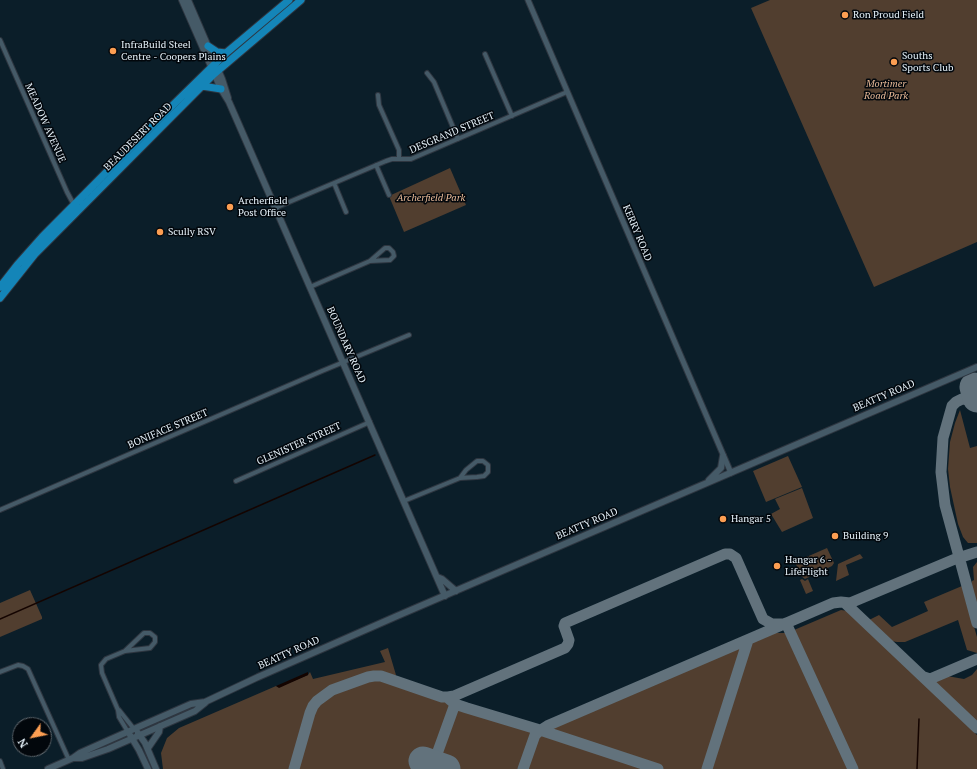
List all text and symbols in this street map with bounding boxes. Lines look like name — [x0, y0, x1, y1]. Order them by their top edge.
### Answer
place label: Ron Proud Field — [853, 9, 924, 21]
marker: Ron Proud Field — [840, 10, 850, 20]
place label: InfraBuild Steel Centre - Coopers Plains — [121, 39, 226, 62]
marker: InfraBuild Steel Centre - Coopers Plains — [108, 46, 118, 56]
place label: Souths Sports Club — [902, 50, 953, 74]
marker: Souths Sports Club — [889, 57, 899, 67]
park label: Mortimer Road Park — [864, 78, 908, 102]
street label: MEADOW AVENUE — [22, 81, 68, 165]
street label: BEAUDESERT ROAD — [102, 101, 174, 173]
street label: DESGRAND STREET — [408, 110, 496, 156]
park label: Archerfield Park — [397, 192, 465, 204]
place label: Archerfield Post Office — [238, 195, 288, 218]
marker: Archerfield Post Office — [225, 202, 235, 212]
street label: KERRY ROAD — [620, 203, 654, 263]
place label: Scully RSV — [168, 226, 216, 238]
marker: Scully RSV — [155, 227, 165, 237]
street label: BOUNDARY ROAD — [324, 305, 368, 385]
street label: BEATTY ROAD — [851, 378, 917, 414]
street label: BONIFACE STREET — [126, 407, 210, 451]
street label: GLENISTER STREET — [255, 420, 343, 468]
street label: BEATTY ROAD — [554, 506, 620, 542]
place label: Hangar 5 — [731, 513, 771, 525]
marker: Hangar 5 — [718, 514, 728, 524]
place label: Building 9 — [843, 530, 888, 542]
marker: Building 9 — [830, 531, 840, 541]
place label: Hangar 6 - LifeFlight — [785, 554, 832, 578]
marker: Hangar 6 - LifeFlight — [772, 561, 782, 571]
street label: BEATTY ROAD — [256, 634, 322, 672]
north arrow — [12, 717, 52, 757]
text: N — [15, 736, 31, 750]

